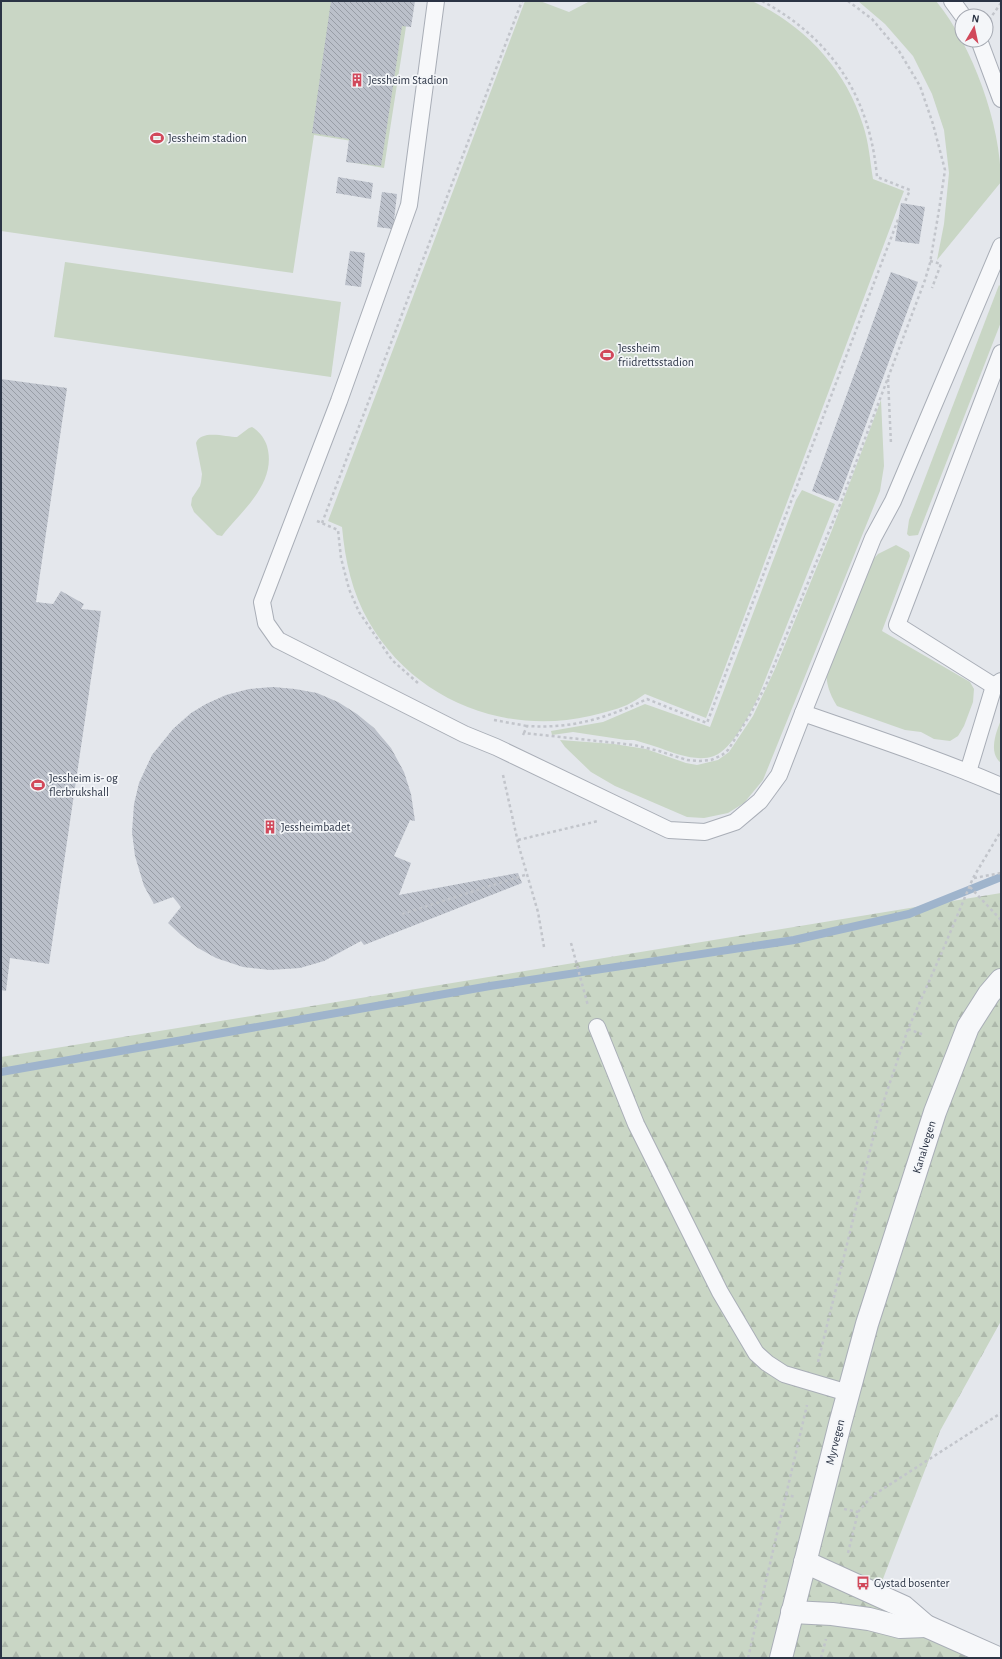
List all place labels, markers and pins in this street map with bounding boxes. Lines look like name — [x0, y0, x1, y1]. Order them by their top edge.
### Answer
building icon: Jessheim Stadion — [349, 72, 365, 88]
place label: Jessheim Stadion — [368, 74, 448, 86]
sports icon: Jessheim stadion — [149, 130, 165, 146]
place label: Jessheim stadion — [168, 132, 247, 144]
place label: Jessheim friidrettsstadion — [618, 342, 694, 368]
sports icon: Jessheim friidrettsstadion — [599, 347, 615, 363]
place label: Jessheim is- og flerbrukshall — [49, 772, 118, 798]
sports icon: Jessheim is- og flerbrukshall — [30, 777, 46, 793]
building icon: Jessheimbadet — [262, 819, 278, 835]
place label: Jessheimbadet — [281, 821, 351, 833]
bus stop icon: Gystad bosenter — [855, 1575, 871, 1591]
place label: Gystad bosenter — [874, 1577, 949, 1590]

